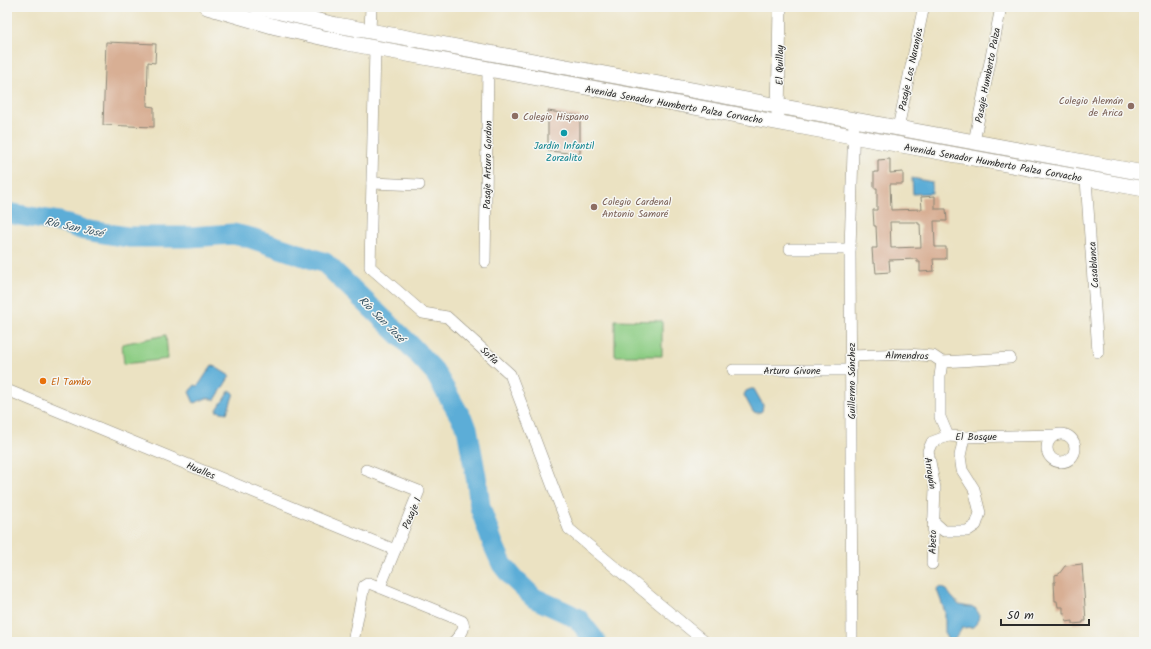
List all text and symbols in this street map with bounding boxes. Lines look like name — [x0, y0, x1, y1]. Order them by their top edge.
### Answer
street label: Pasaje Los Naranjos — [894, 25, 928, 112]
street label: Pasaje Humberto Palza — [971, 26, 1005, 124]
street label: El Quillay — [772, 44, 788, 85]
street label: Avenida Senador Humberto Palza Corvacho — [584, 81, 765, 129]
place label: Colegio Alemán de Arica — [1059, 93, 1123, 121]
marker: Colegio Alemán de Arica — [1126, 101, 1136, 111]
place label: Colegio Hispano — [523, 109, 589, 125]
marker: Colegio Hispano — [510, 111, 520, 121]
street label: Pasaje Arturo Gordon — [479, 120, 497, 210]
marker: Jardín Infantil Zorzalito — [559, 128, 569, 138]
place label: Jardín Infantil Zorzalito — [534, 138, 595, 166]
street label: Avenida Senador Humberto Palza Corvacho — [903, 139, 1084, 187]
place label: Colegio Cardenal Antonio Samoré — [602, 194, 672, 222]
marker: Colegio Cardenal Antonio Samoré — [589, 202, 599, 212]
water label: Río San José — [43, 213, 108, 244]
street label: Casablanca — [1084, 241, 1104, 289]
water label: Río San José — [354, 292, 411, 349]
street label: Guillermo Sánchez — [844, 342, 860, 419]
street label: Sofía — [476, 343, 503, 369]
street label: Almendros — [885, 348, 930, 364]
street label: Arturo Givone — [764, 363, 821, 379]
place label: El Tambo — [51, 374, 92, 390]
marker: El Tambo — [38, 376, 48, 386]
street label: El Bosque — [955, 429, 997, 445]
street label: Arrayán — [920, 456, 940, 490]
street label: Hualles — [184, 458, 218, 484]
street label: Pasaje 1 — [398, 495, 426, 532]
street label: Abeto — [925, 529, 941, 554]
scale bar — [1001, 601, 1089, 627]
text: 50 m — [1007, 606, 1034, 625]

